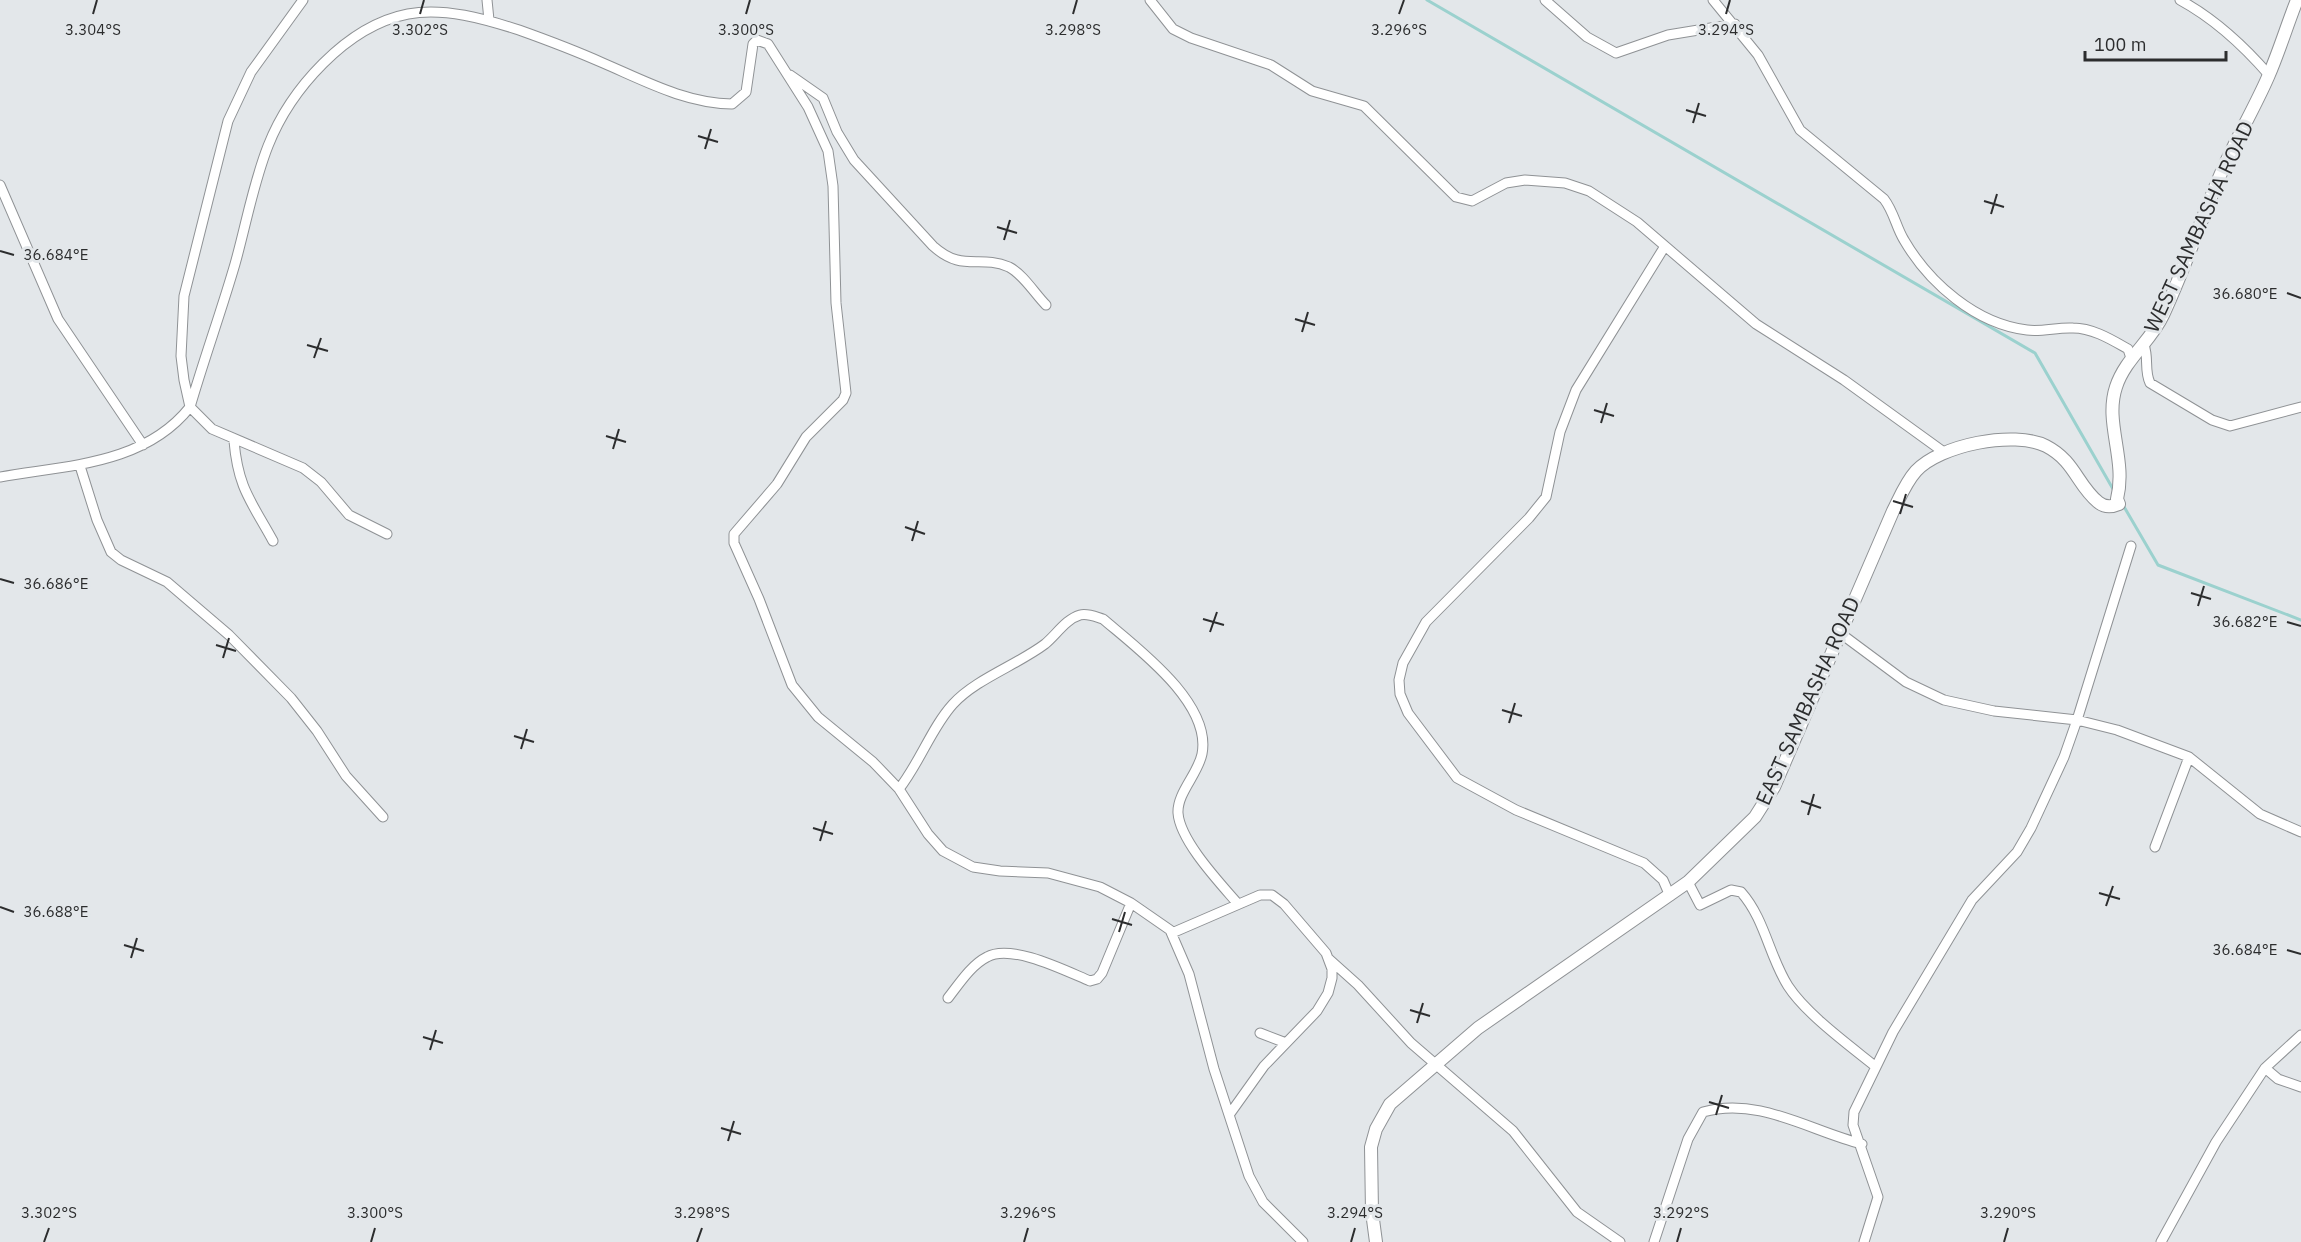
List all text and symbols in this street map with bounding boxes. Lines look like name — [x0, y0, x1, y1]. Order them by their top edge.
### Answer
text: 3.304°S — [65, 20, 121, 39]
text: 3.302°S — [392, 20, 448, 39]
text: 3.300°S — [718, 20, 774, 39]
text: 3.298°S — [1045, 20, 1101, 39]
text: 3.296°S — [1371, 20, 1427, 39]
text: 3.294°S — [1698, 20, 1754, 39]
scale bar — [2085, 24, 2226, 62]
text: 100 m — [2094, 33, 2146, 56]
street label: WEST SAMBASHA ROAD — [2137, 116, 2259, 337]
text: 36.684°E — [24, 245, 88, 264]
text: 36.680°E — [2213, 284, 2277, 303]
text: 36.686°E — [24, 574, 88, 593]
street label: EAST SAMBASHA ROAD — [1749, 592, 1866, 809]
text: 36.682°E — [2213, 612, 2277, 631]
text: 36.688°E — [24, 902, 88, 921]
text: 36.684°E — [2213, 940, 2277, 959]
text: 3.302°S — [21, 1203, 77, 1222]
text: 3.300°S — [347, 1203, 403, 1222]
text: 3.298°S — [674, 1203, 730, 1222]
text: 3.296°S — [1000, 1203, 1056, 1222]
text: 3.294°S — [1327, 1203, 1383, 1222]
text: 3.292°S — [1653, 1203, 1709, 1222]
text: 3.290°S — [1980, 1203, 2036, 1222]

